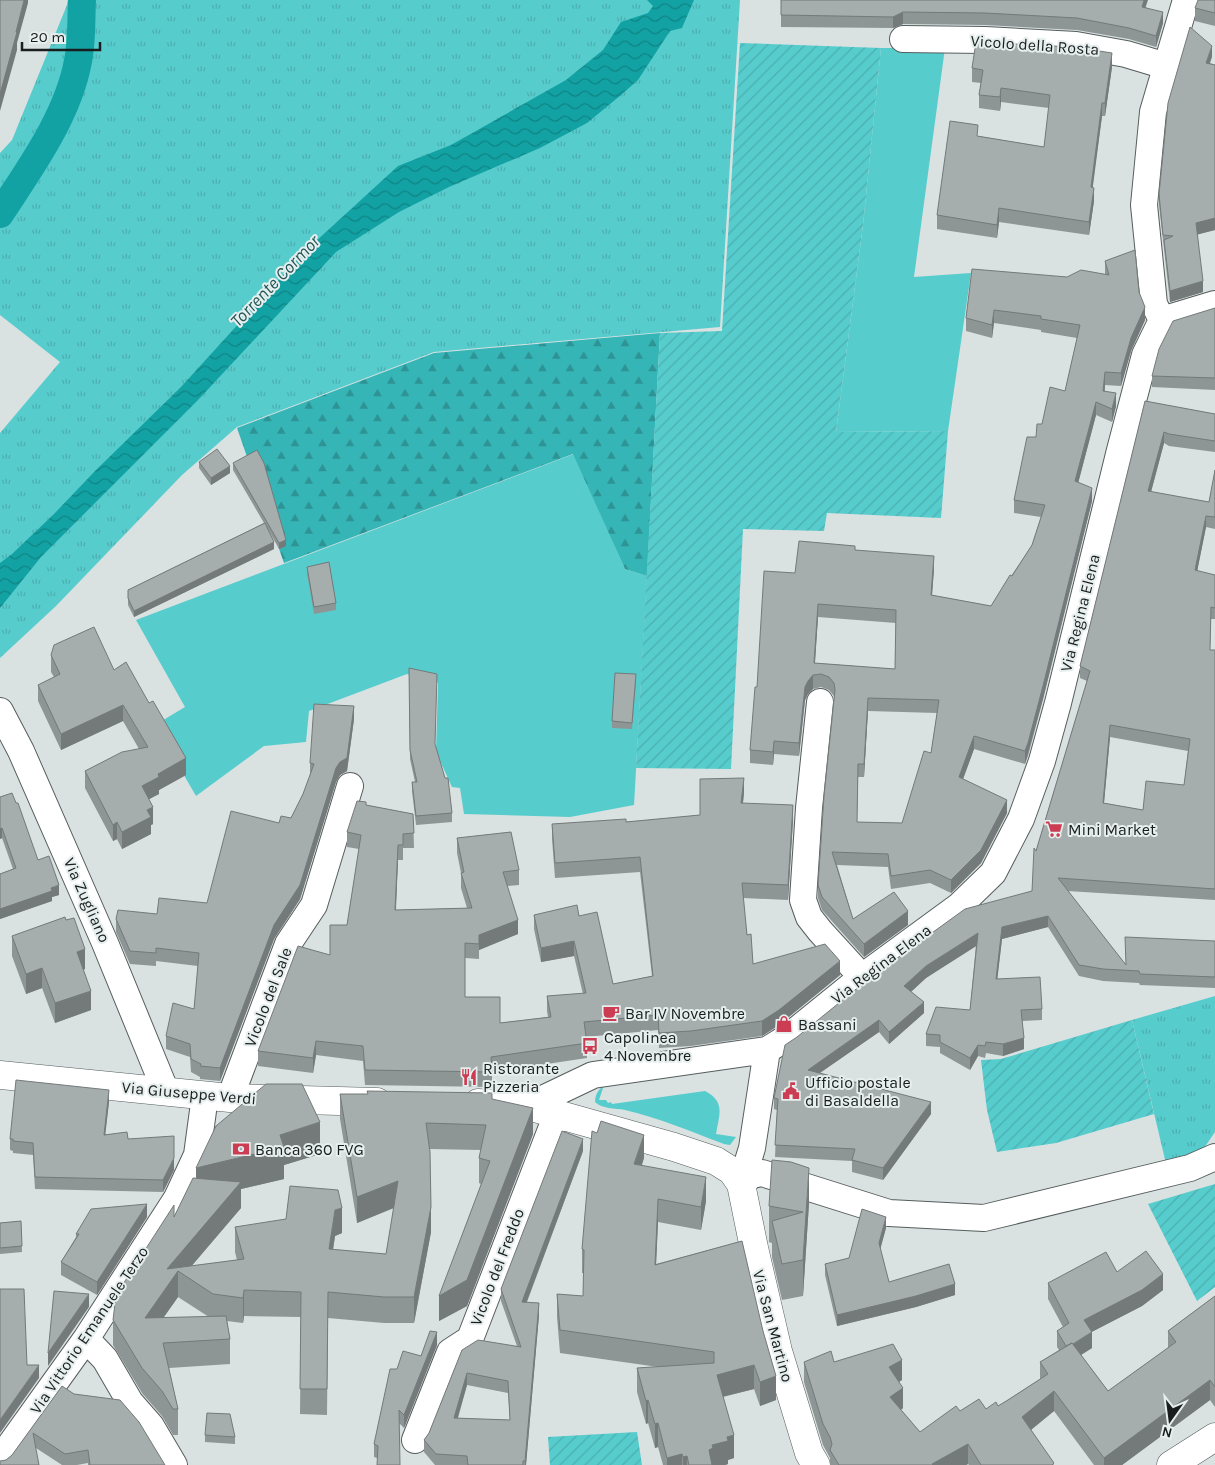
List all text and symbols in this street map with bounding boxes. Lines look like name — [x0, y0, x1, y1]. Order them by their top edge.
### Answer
scale bar — [22, 20, 100, 52]
text: 20 m — [30, 28, 65, 46]
street label: Vicolo della Rosta — [970, 31, 1100, 59]
water label: Torrente Cormor — [226, 230, 325, 332]
street label: Via Regina Elena — [1056, 552, 1104, 674]
supermarket icon: Mini Market — [1044, 819, 1064, 839]
place label: Mini Market — [1068, 820, 1156, 839]
street label: Via Zugliano — [60, 855, 114, 945]
street label: Via Regina Elena — [827, 920, 935, 1008]
street label: Vicolo del Sale — [240, 945, 296, 1049]
cafe icon: Bar IV Novembre — [601, 1003, 621, 1023]
place label: Bar IV Novembre — [625, 1004, 745, 1023]
shop icon: Bassani — [774, 1014, 794, 1034]
place label: Bassani — [798, 1015, 857, 1034]
place label: Capolinea 4 Novembre — [604, 1028, 691, 1065]
bus stop icon: Capolinea 4 Novembre — [580, 1036, 600, 1056]
place label: Ristorante Pizzeria — [483, 1059, 559, 1096]
restaurant icon: Ristorante Pizzeria — [459, 1067, 479, 1087]
place label: Ufficio postale di Basaldella — [805, 1073, 911, 1110]
street label: Via Giuseppe Verdi — [121, 1078, 257, 1108]
public building icon: Ufficio postale di Basaldella — [781, 1081, 801, 1101]
bank icon: Banca 360 FVG — [231, 1139, 251, 1159]
place label: Banca 360 FVG — [255, 1140, 364, 1159]
street label: Vicolo del Freddo — [466, 1206, 528, 1328]
street label: Via Vittorio Emanuele Terzo — [26, 1243, 152, 1417]
street label: Via San Martino — [749, 1268, 797, 1384]
north arrow — [1145, 1395, 1195, 1445]
text: N — [1160, 1423, 1174, 1442]

